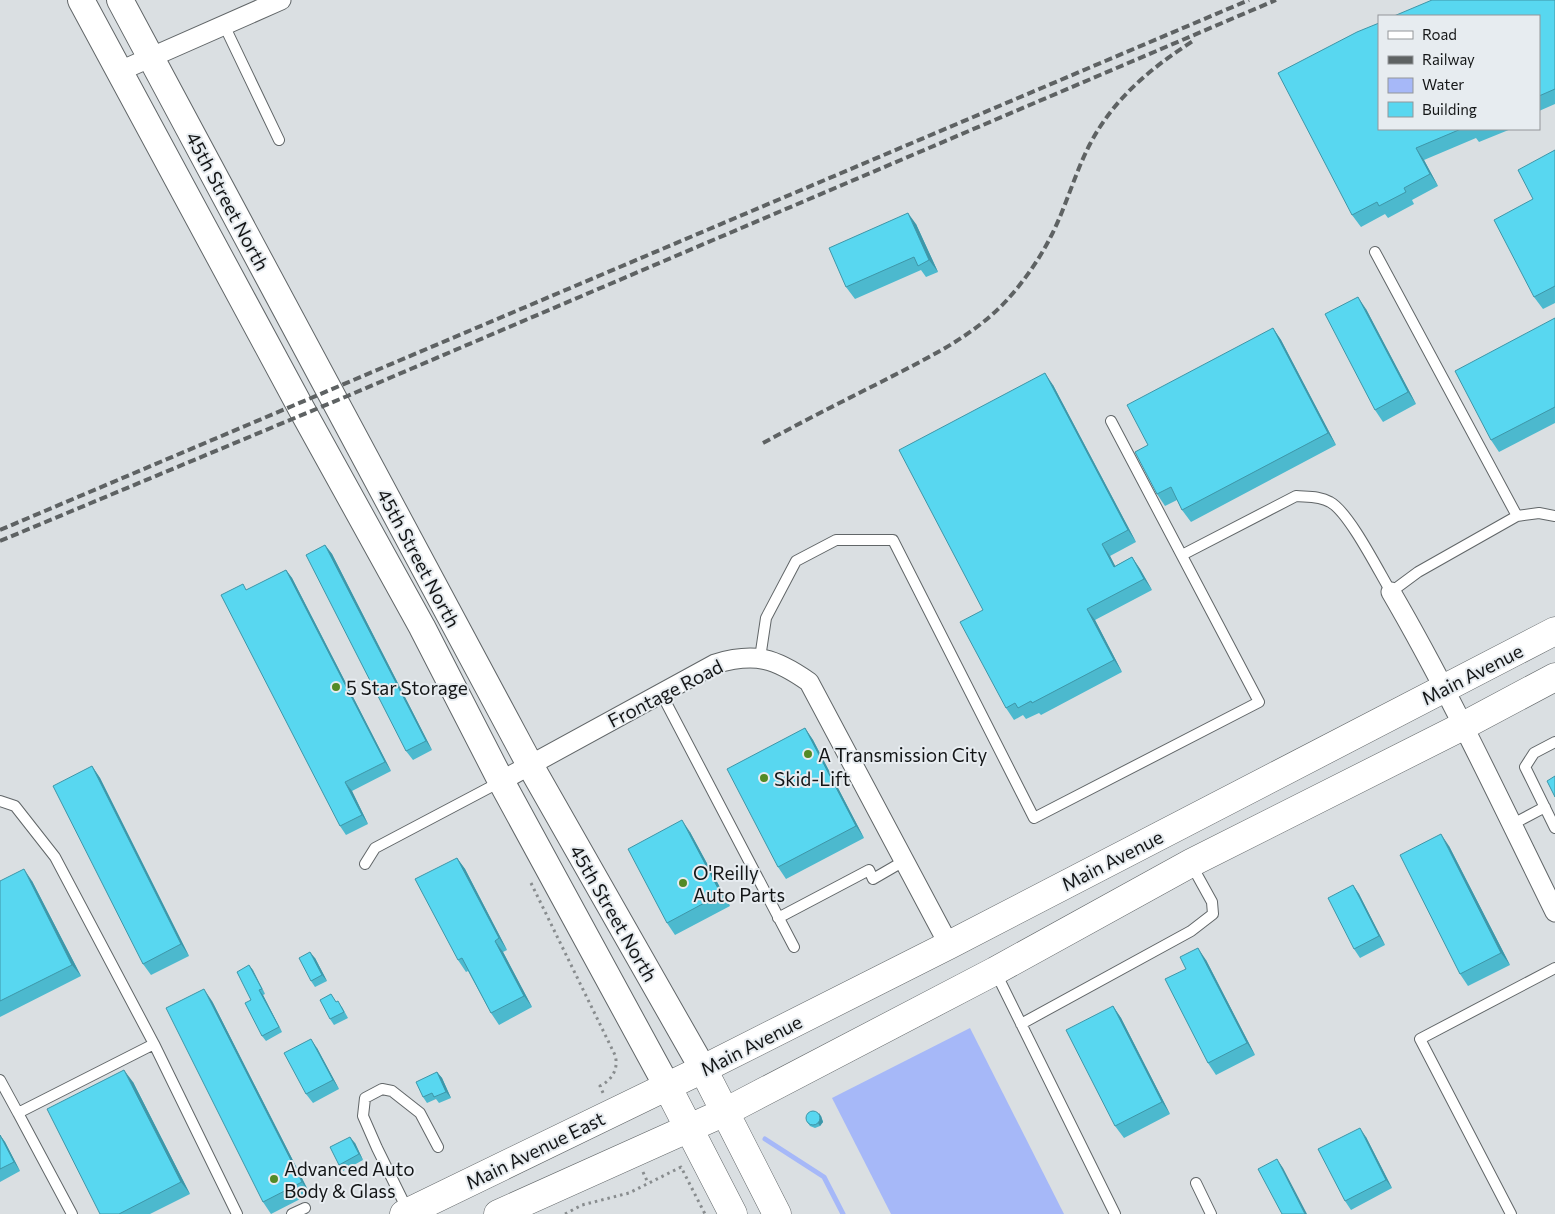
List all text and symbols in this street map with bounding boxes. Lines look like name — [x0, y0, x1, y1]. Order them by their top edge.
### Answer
legend — [1378, 15, 1540, 130]
text: Road — [1422, 25, 1457, 43]
text: Railway — [1422, 50, 1475, 68]
text: Water — [1422, 75, 1464, 93]
text: Building — [1422, 100, 1477, 118]
street label: 45th Street North — [182, 128, 274, 274]
street label: 45th Street North — [373, 485, 465, 631]
street label: Main Avenue — [1417, 639, 1527, 709]
street label: Frontage Road — [604, 654, 726, 732]
place label: 5 Star Storage — [346, 676, 468, 699]
marker: 5 Star Storage — [330, 681, 342, 693]
place label: A Transmission City — [818, 743, 987, 766]
marker: A Transmission City — [802, 748, 814, 760]
place label: Skid-Lift — [774, 767, 851, 790]
marker: Skid-Lift — [758, 772, 770, 784]
street label: Main Avenue — [1057, 825, 1167, 895]
street label: 45th Street North — [566, 841, 662, 985]
place label: O'Reilly Auto Parts — [693, 861, 785, 906]
marker: O'Reilly Auto Parts — [677, 877, 689, 889]
street label: Main Avenue — [696, 1010, 806, 1080]
street label: Main Avenue East — [462, 1106, 609, 1194]
place label: Advanced Auto Body & Glass — [284, 1157, 415, 1202]
marker: Advanced Auto Body & Glass — [268, 1173, 280, 1185]

